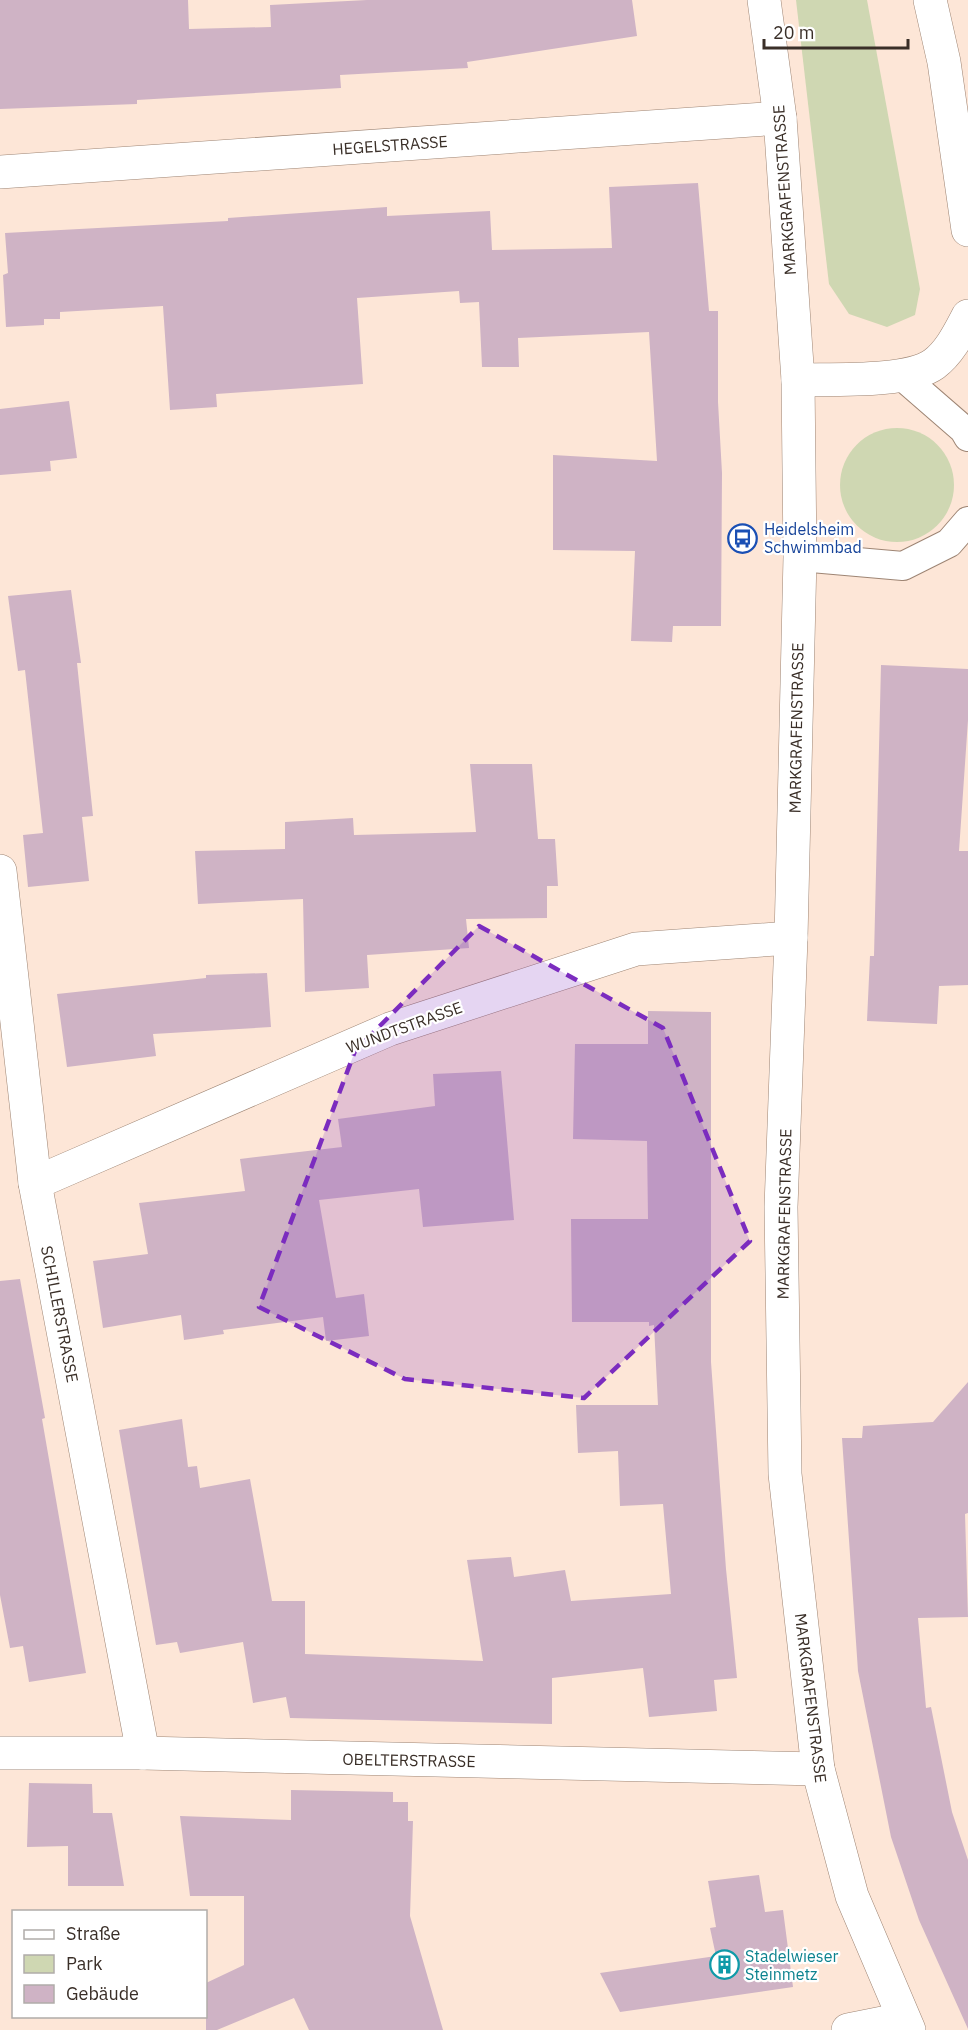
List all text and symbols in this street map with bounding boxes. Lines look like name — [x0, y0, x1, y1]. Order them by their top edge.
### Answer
scale bar — [764, 12, 908, 50]
text: 20 m — [773, 21, 815, 44]
street label: MARKGRAFENSTRASSE — [768, 104, 800, 276]
street label: HEGELSTRASSE — [332, 131, 448, 159]
place label: Heidelsheim Schwimmbad — [764, 519, 862, 557]
bus stop icon: Heidelsheim Schwimmbad — [727, 522, 759, 554]
street label: MARKGRAFENSTRASSE — [785, 642, 807, 814]
street label: WUNDTSTRASSE — [343, 997, 465, 1057]
street label: MARKGRAFENSTRASSE — [773, 1128, 795, 1300]
street label: SCHILLERSTRASSE — [37, 1244, 83, 1384]
street label: MARKGRAFENSTRASSE — [791, 1612, 831, 1784]
street label: OBELTERSTRASSE — [342, 1749, 476, 1771]
legend — [12, 1910, 207, 2018]
text: Straße — [66, 1922, 120, 1945]
place label: Stadelwieser Steinmetz — [745, 1946, 838, 1984]
building icon: Stadelwieser Steinmetz — [708, 1949, 740, 1981]
text: Park — [66, 1952, 103, 1975]
text: Gebäude — [66, 1982, 139, 2005]

